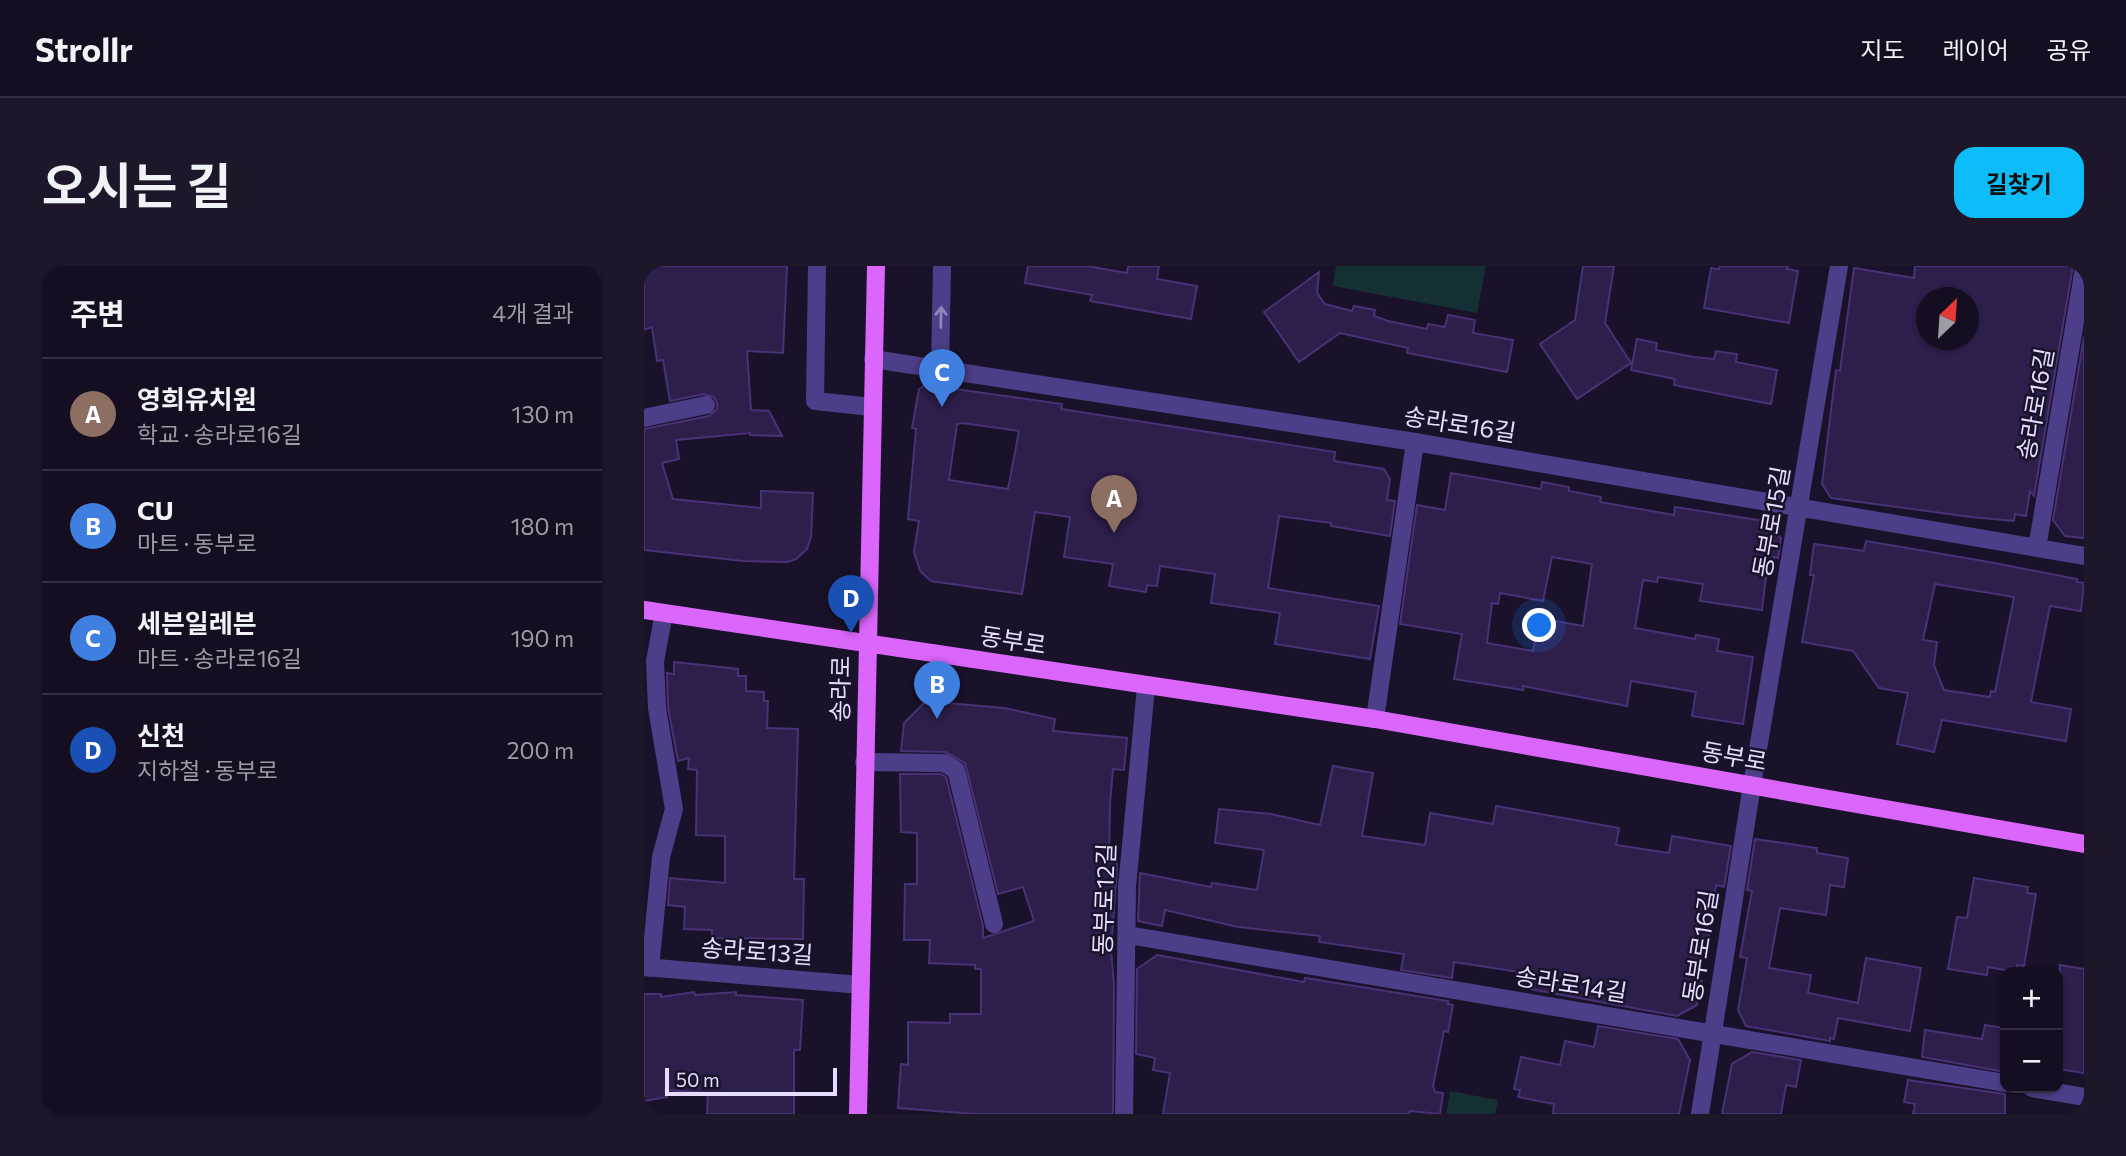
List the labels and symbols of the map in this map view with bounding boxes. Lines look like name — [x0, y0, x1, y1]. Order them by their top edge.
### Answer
north arrow — [1916, 287, 1979, 350]
one-way arrow — [935, 306, 948, 329]
street label: 송라로16길 — [2010, 346, 2059, 462]
pin: C — [919, 349, 965, 407]
street label: 송라로16길 — [1402, 400, 1518, 447]
street label: 동부로15길 — [1746, 464, 1795, 580]
pin: A — [1091, 475, 1137, 533]
pin: D — [828, 575, 874, 633]
your location — [1522, 608, 1556, 642]
street label: 동부로 — [978, 620, 1048, 659]
street label: 송라로 — [824, 656, 855, 722]
pin: B — [914, 661, 960, 719]
street label: 동부로 — [1699, 735, 1769, 776]
street label: 동부로12길 — [1087, 843, 1120, 955]
street label: 동부로16길 — [1676, 888, 1723, 1004]
street label: 송라로13길 — [700, 932, 814, 969]
street label: 송라로14길 — [1513, 960, 1629, 1007]
scale bar — [665, 1065, 836, 1097]

